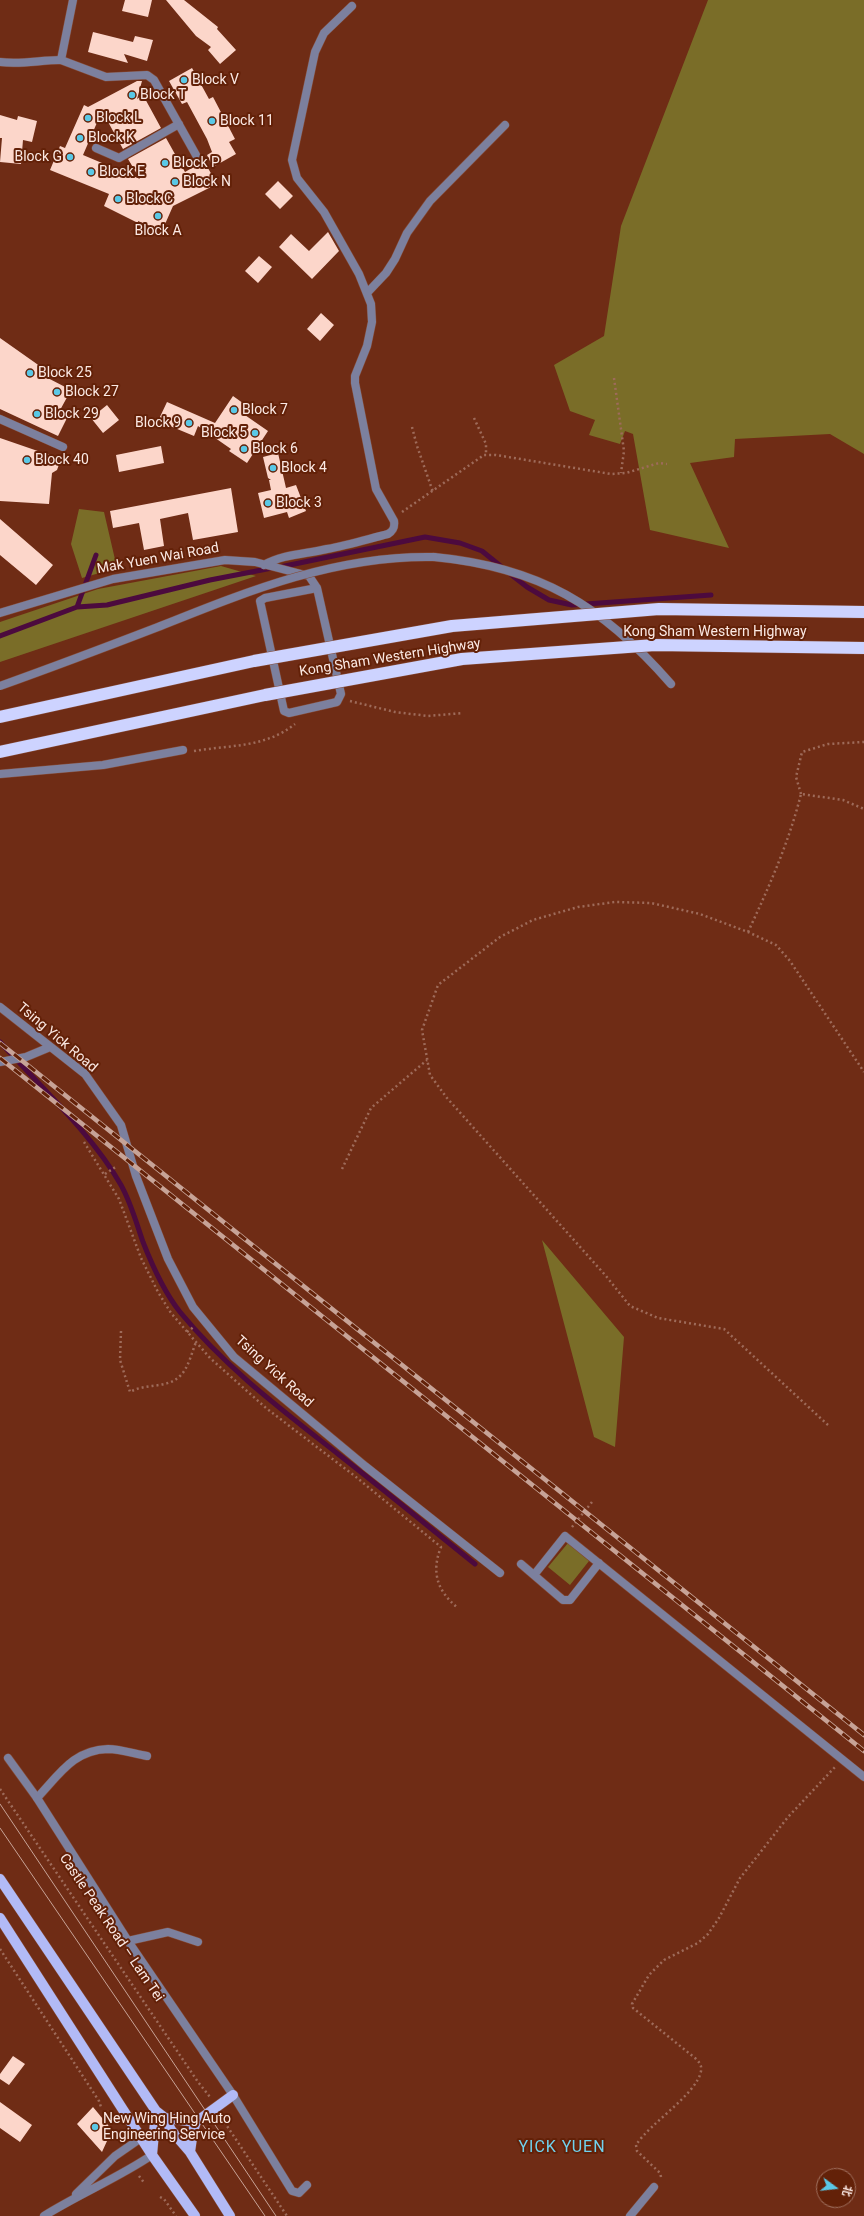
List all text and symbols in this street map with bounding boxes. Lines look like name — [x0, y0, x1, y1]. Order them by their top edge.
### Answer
place label: Block V — [192, 72, 239, 88]
marker: Block V — [179, 75, 189, 85]
place label: Block T — [140, 87, 186, 103]
marker: Block T — [127, 90, 137, 100]
place label: Block L — [96, 110, 142, 126]
marker: Block L — [83, 113, 93, 123]
place label: Block 11 — [220, 113, 274, 129]
marker: Block 11 — [207, 116, 217, 126]
place label: Block K — [88, 130, 135, 146]
marker: Block K — [75, 133, 85, 143]
place label: Block G — [14, 149, 62, 165]
marker: Block G — [65, 152, 75, 162]
place label: Block P — [173, 155, 220, 171]
marker: Block P — [160, 158, 170, 168]
place label: Block E — [99, 164, 145, 180]
marker: Block E — [86, 167, 96, 177]
place label: Block N — [183, 174, 231, 190]
marker: Block N — [170, 177, 180, 187]
place label: Block C — [126, 191, 173, 207]
marker: Block C — [113, 194, 123, 204]
marker: Block A — [153, 211, 163, 221]
place label: Block A — [134, 223, 182, 239]
place label: Block 25 — [38, 365, 92, 381]
marker: Block 25 — [25, 368, 35, 378]
place label: Block 27 — [65, 384, 119, 400]
marker: Block 27 — [52, 387, 62, 397]
place label: Block 7 — [242, 402, 288, 418]
marker: Block 7 — [229, 405, 239, 415]
place label: Block 29 — [45, 406, 99, 422]
marker: Block 29 — [32, 409, 42, 419]
place label: Block 9 — [135, 415, 181, 431]
marker: Block 9 — [184, 418, 194, 428]
place label: Block 5 — [201, 425, 247, 441]
marker: Block 5 — [250, 428, 260, 438]
place label: Block 6 — [252, 441, 298, 457]
marker: Block 6 — [239, 444, 249, 454]
place label: Block 40 — [35, 452, 89, 468]
marker: Block 40 — [22, 455, 32, 465]
place label: Block 4 — [281, 460, 327, 476]
marker: Block 4 — [268, 463, 278, 473]
place label: Block 3 — [276, 495, 322, 511]
marker: Block 3 — [263, 498, 273, 508]
street label: Mak Yuen Wai Road — [96, 540, 220, 578]
street label: Kong Sham Western Highway — [623, 624, 807, 640]
street label: Kong Sham Western Highway — [298, 635, 482, 681]
street label: Tsing Yick Road — [14, 1000, 100, 1076]
street label: Tsing Yick Road — [232, 1333, 316, 1411]
street label: Castle Peak Road – Lam Tei — [55, 1851, 167, 2005]
place label: New Wing Hing Auto Engineering Service — [103, 2111, 231, 2144]
marker: New Wing Hing Auto Engineering Service — [90, 2122, 100, 2132]
district label: YICK YUEN — [518, 2138, 606, 2158]
north arrow — [816, 2168, 856, 2208]
text: 北 — [839, 2184, 855, 2198]

